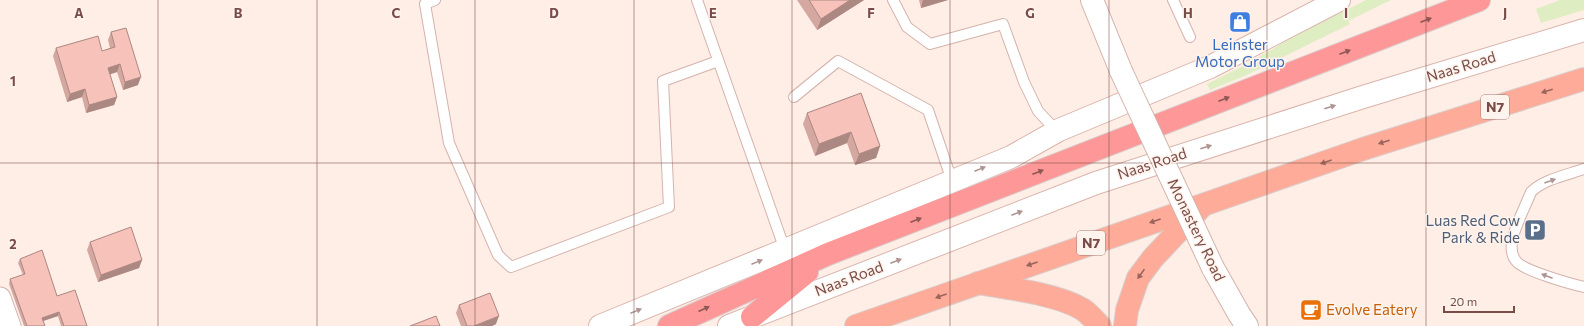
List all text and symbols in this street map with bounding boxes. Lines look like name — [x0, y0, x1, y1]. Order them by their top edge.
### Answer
text: A — [74, 5, 84, 21]
text: B — [234, 5, 243, 21]
text: C — [392, 5, 401, 21]
text: D — [549, 5, 559, 21]
text: E — [709, 5, 717, 21]
text: F — [867, 5, 875, 21]
text: G — [1025, 5, 1035, 21]
text: H — [1183, 5, 1193, 21]
text: I — [1344, 5, 1348, 21]
text: J — [1503, 5, 1507, 21]
shop icon: Leinster Motor Group — [1227, 9, 1253, 35]
one-way arrow — [1421, 17, 1433, 23]
place label: Leinster Motor Group — [1195, 35, 1285, 70]
street label: Naas Road — [1424, 47, 1498, 85]
one-way arrow — [1339, 49, 1351, 55]
text: 1 — [10, 73, 16, 89]
one-way arrow — [1540, 88, 1552, 94]
road number: N7 — [1481, 95, 1509, 119]
one-way arrow — [1218, 96, 1230, 102]
one-way arrow — [1324, 104, 1336, 110]
one-way arrow — [1378, 139, 1390, 145]
street label: Naas Road — [1115, 143, 1189, 183]
one-way arrow — [1200, 144, 1212, 150]
one-way arrow — [1319, 159, 1331, 165]
one-way arrow — [975, 166, 987, 172]
one-way arrow — [1032, 169, 1044, 175]
street label: Monastery Road — [1164, 175, 1230, 284]
one-way arrow — [1544, 178, 1556, 184]
one-way arrow — [1012, 210, 1024, 216]
place label: Luas Red Cow Park & Ride — [1426, 211, 1520, 246]
one-way arrow — [911, 216, 923, 222]
parking icon: Luas Red Cow Park & Ride — [1522, 217, 1548, 243]
one-way arrow — [1148, 219, 1160, 225]
road number: N7 — [1077, 231, 1105, 255]
text: 2 — [9, 236, 17, 252]
street label: Naas Road — [812, 257, 885, 299]
one-way arrow — [891, 257, 903, 263]
one-way arrow — [751, 258, 763, 264]
one-way arrow — [1025, 261, 1037, 267]
one-way arrow — [1137, 269, 1145, 280]
one-way arrow — [1540, 272, 1552, 278]
scale bar — [1444, 288, 1514, 314]
one-way arrow — [935, 293, 947, 299]
text: 20 m — [1450, 294, 1477, 308]
cafe icon: Evolve Eatery — [1298, 297, 1324, 323]
place label: Evolve Eatery — [1326, 300, 1418, 318]
one-way arrow — [698, 306, 710, 312]
one-way arrow — [631, 308, 642, 314]

